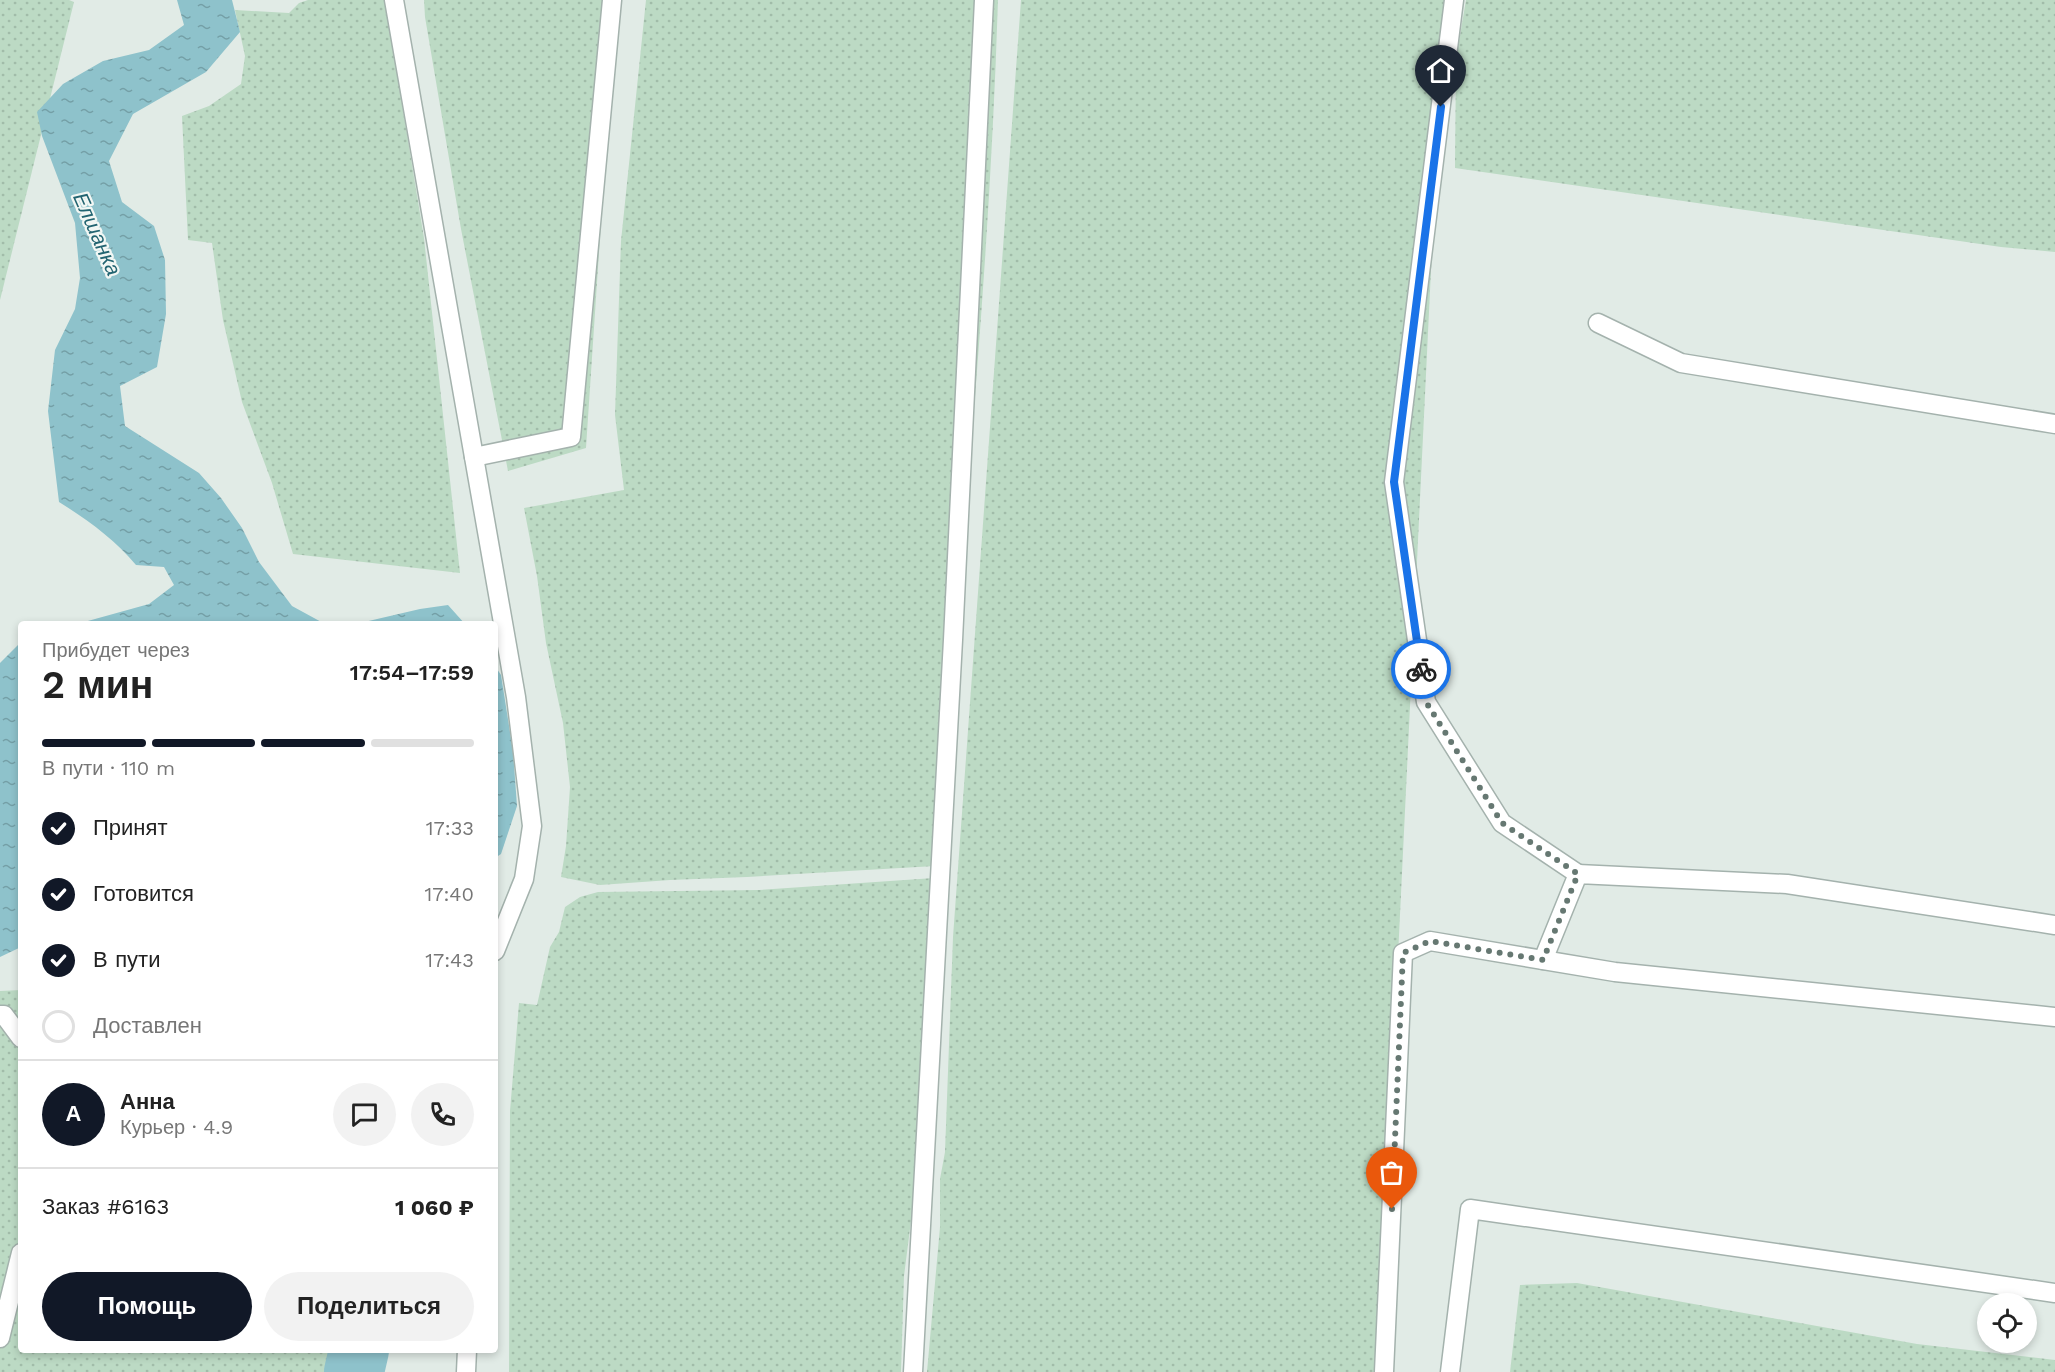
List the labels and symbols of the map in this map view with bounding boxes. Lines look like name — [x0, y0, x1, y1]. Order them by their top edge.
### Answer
pin — [1415, 45, 1466, 107]
water label: Елшанка — [68, 188, 127, 279]
courier — [1391, 639, 1451, 699]
pin — [1366, 1147, 1417, 1209]

